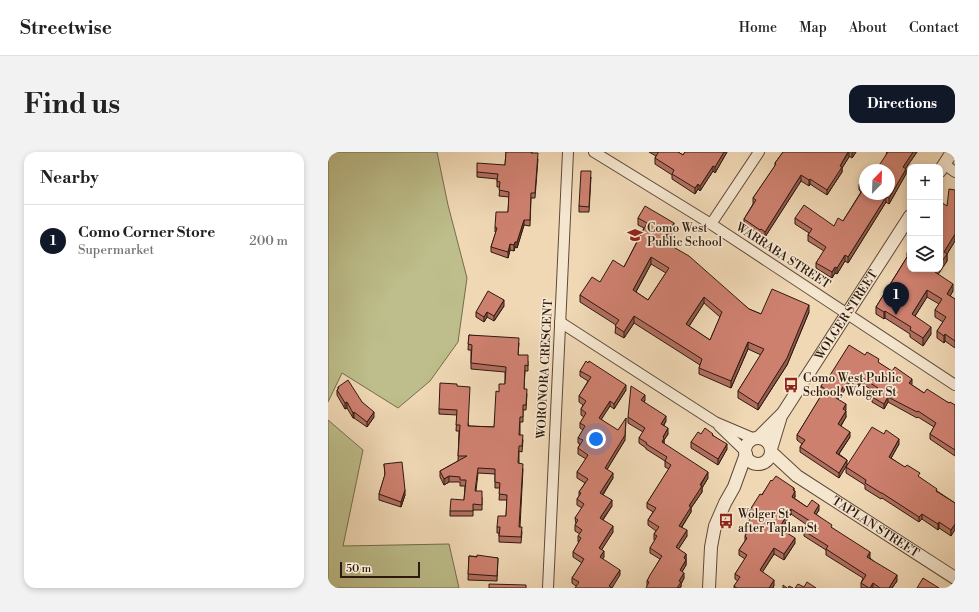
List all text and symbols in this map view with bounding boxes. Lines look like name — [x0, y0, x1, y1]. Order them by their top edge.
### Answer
text: Streetwise — [20, 16, 112, 40]
text: Home — [739, 19, 777, 37]
text: Map — [799, 19, 827, 37]
text: About — [849, 19, 887, 37]
text: Contact — [909, 19, 959, 37]
button: Directions — [849, 85, 955, 123]
text: Find us — [24, 87, 120, 122]
north arrow — [859, 164, 895, 200]
map controls — [907, 164, 943, 272]
button: + — [907, 164, 943, 200]
text: Nearby — [40, 167, 99, 189]
button: − — [907, 200, 943, 236]
street label: WARRABA STREET — [732, 219, 834, 292]
place label: Como West Public School — [647, 221, 723, 250]
text: Como Corner Store — [78, 223, 215, 242]
school or university icon: Como West Public School — [626, 226, 644, 244]
text: 1 — [50, 233, 56, 249]
text: 200 m — [249, 233, 288, 249]
button: layers — [907, 236, 943, 272]
text: Supermarket — [78, 242, 154, 258]
street label: WOLGER STREET — [811, 267, 881, 364]
pin: 1 — [883, 282, 909, 315]
street label: WORONORA CRESCENT — [534, 298, 556, 440]
place label: Como West Public School, Wolger St — [803, 371, 902, 400]
bus stop icon: Como West Public School, Wolger St — [782, 376, 800, 394]
your location — [586, 429, 606, 449]
street label: TAPLAN STREET — [829, 493, 923, 561]
place label: Wolger St after Taplan St — [737, 507, 819, 536]
bus stop icon: Wolger St after Taplan St — [717, 512, 735, 530]
scale bar — [340, 560, 420, 579]
text: 50 m — [346, 562, 371, 576]

